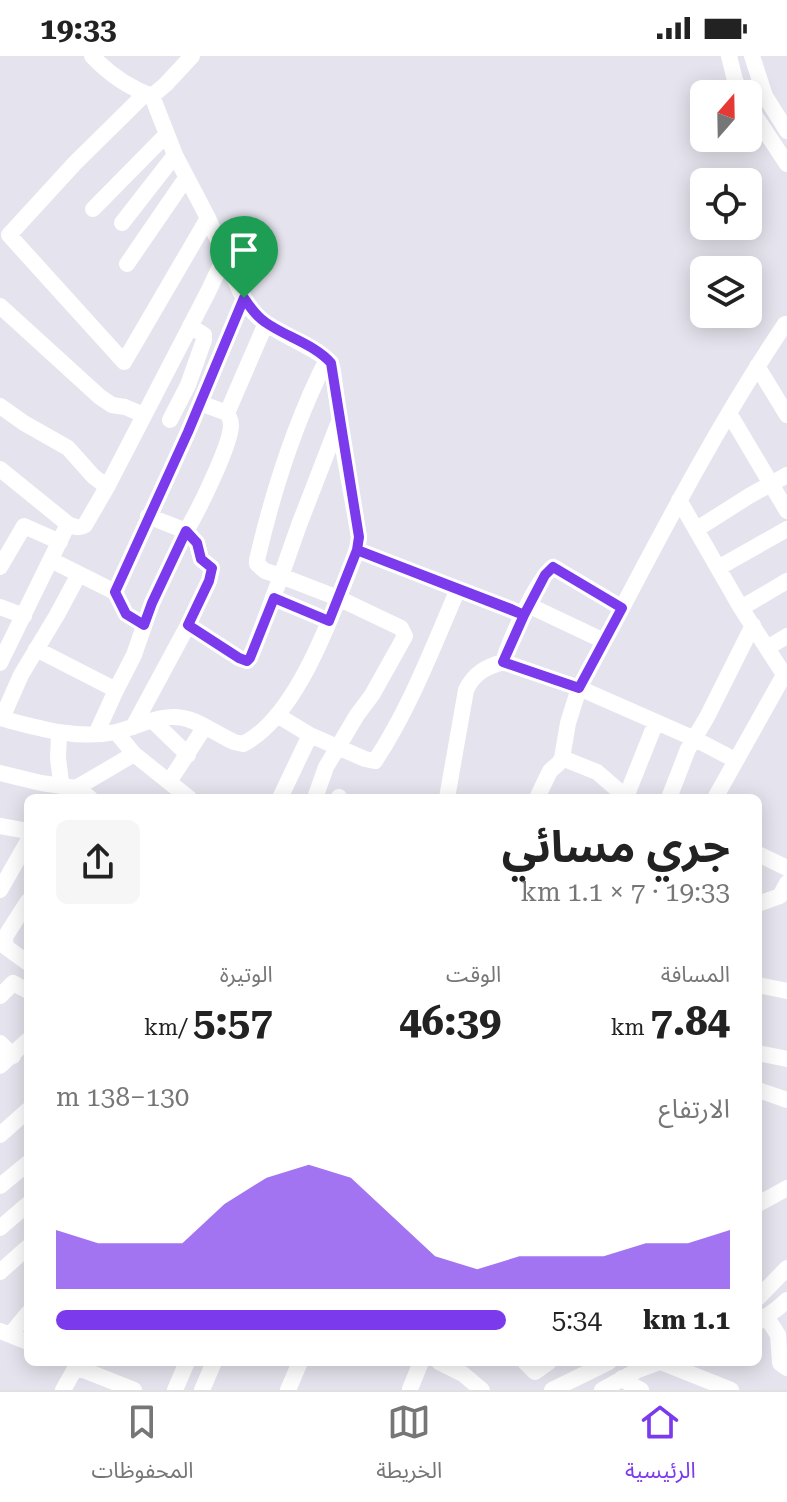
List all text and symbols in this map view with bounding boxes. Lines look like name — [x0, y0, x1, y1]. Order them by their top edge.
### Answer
text: 19:33 — [40, 11, 117, 46]
north arrow — [690, 80, 762, 152]
map controls — [690, 80, 762, 328]
button: locate — [690, 168, 762, 240]
pin — [210, 216, 278, 298]
icon: arrive — [222, 228, 266, 272]
button: layers — [690, 256, 762, 328]
button: share — [56, 820, 140, 904]
text: جري مسائي — [502, 821, 730, 873]
text: 19:33 · 7 × 1.1 km — [520, 877, 730, 907]
text: الوتيرة — [220, 962, 273, 987]
text: الوقت — [446, 962, 501, 987]
text: المسافة — [661, 962, 730, 987]
text: 5:57 — [193, 998, 273, 1045]
text: 46:39 — [399, 998, 501, 1045]
text: 7.84 — [650, 998, 730, 1045]
text: /km — [144, 1015, 193, 1040]
text: km — [611, 1015, 650, 1040]
text: 130–138 m — [56, 1082, 189, 1112]
text: الارتفاع — [659, 1094, 730, 1124]
text: 5:34 — [552, 1305, 602, 1335]
text: 1.1 km — [643, 1305, 730, 1335]
tab: المحفوظات — [91, 1400, 194, 1494]
tab: الخريطة — [376, 1400, 442, 1494]
tab: الرئيسية — [625, 1400, 696, 1494]

